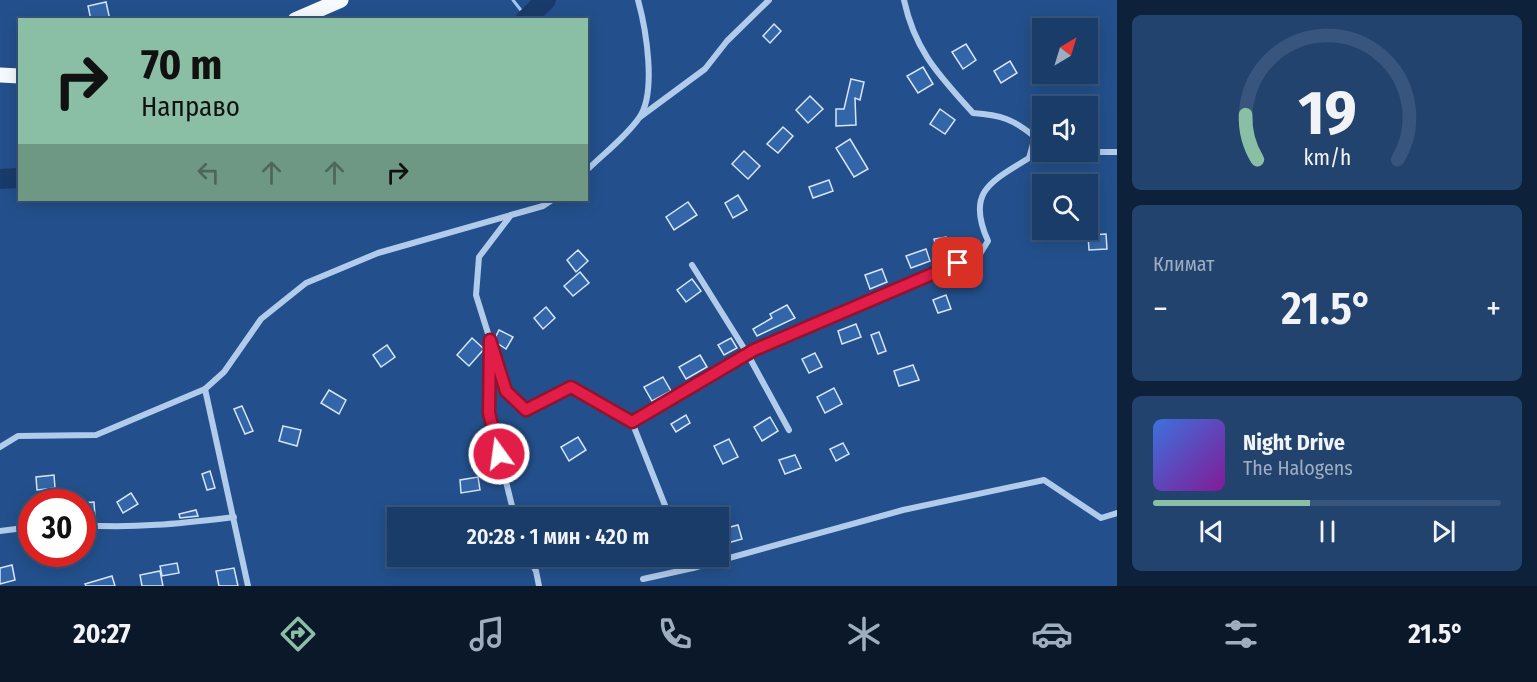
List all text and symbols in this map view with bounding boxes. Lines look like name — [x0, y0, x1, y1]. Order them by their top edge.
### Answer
north arrow — [1032, 18, 1098, 84]
map controls — [1032, 18, 1098, 240]
text: 70 m — [141, 40, 222, 90]
icon: right — [42, 42, 120, 120]
text: 19 — [1298, 76, 1356, 151]
text: Направо — [141, 91, 240, 123]
button: sound — [1032, 96, 1098, 162]
text: km/h — [1303, 145, 1351, 171]
icon: left — [192, 156, 225, 189]
icon: ahead — [255, 156, 288, 189]
icon: ahead — [318, 156, 351, 189]
icon: right — [381, 156, 414, 189]
button: search — [1032, 174, 1098, 240]
pin — [932, 237, 983, 288]
icon: arrive — [941, 246, 974, 279]
text: Климат — [1153, 252, 1214, 276]
text: 21.5° — [1281, 282, 1373, 336]
text: − — [1153, 289, 1168, 329]
text: + — [1486, 289, 1501, 329]
position arrow — [467, 422, 531, 486]
text: Night Drive — [1243, 429, 1345, 456]
text: The Halogens — [1243, 456, 1353, 480]
speed limit sign: 30 — [18, 489, 96, 567]
icon: previous — [1195, 515, 1228, 548]
icon: pause — [1311, 515, 1344, 548]
icon: next — [1427, 515, 1460, 548]
text: 20:28 · 1 мин · 420 m — [467, 523, 649, 550]
icon: directions — [277, 613, 319, 655]
icon: music — [466, 613, 508, 655]
icon: phone — [654, 613, 696, 655]
icon: climate — [843, 613, 885, 655]
icon: car — [1031, 613, 1073, 655]
icon: filters — [1220, 613, 1262, 655]
text: 20:27 — [73, 618, 131, 650]
text: 21.5° — [1408, 618, 1464, 650]

